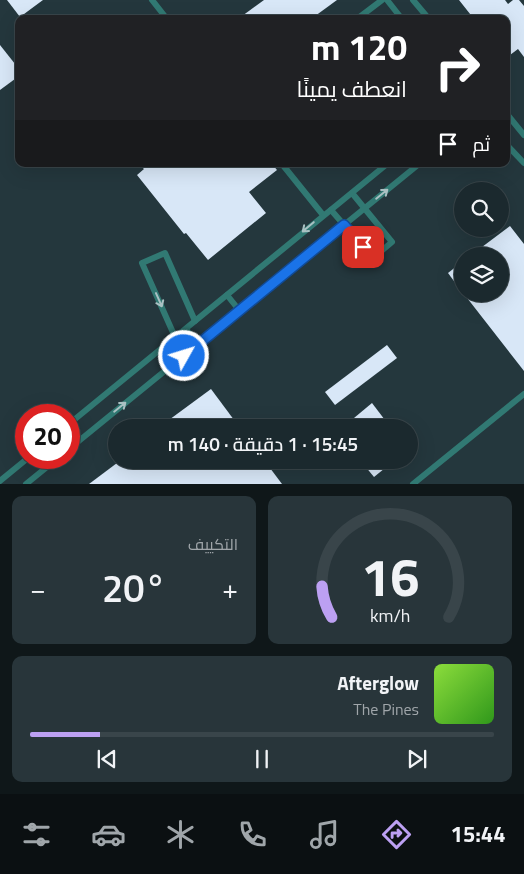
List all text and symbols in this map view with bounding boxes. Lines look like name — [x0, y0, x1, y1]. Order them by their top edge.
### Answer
text: 120 m — [311, 20, 407, 74]
icon: right — [425, 35, 490, 100]
text: انعطف يمينًا — [297, 72, 407, 106]
text: ثم — [472, 129, 490, 158]
icon: arrive — [434, 130, 462, 158]
map controls — [454, 182, 509, 302]
button: search — [454, 182, 509, 237]
one-way arrow — [375, 189, 388, 200]
one-way arrow — [302, 222, 315, 233]
pin — [342, 226, 384, 268]
icon: arrive — [349, 233, 377, 261]
button: layers — [454, 247, 509, 302]
one-way arrow — [154, 292, 164, 307]
position arrow — [157, 329, 209, 381]
one-way arrow — [113, 402, 126, 413]
speed limit sign: 20 — [15, 404, 80, 469]
text: 15:45 · 1 دقيقة · 140 m — [168, 429, 358, 458]
text: التكييف — [188, 532, 238, 556]
text: 16 — [361, 537, 419, 616]
text: 20° — [102, 559, 166, 617]
text: − — [30, 567, 46, 610]
text: + — [222, 567, 238, 610]
text: km/h — [370, 602, 410, 629]
text: Afterglow — [337, 668, 419, 697]
text: The Pines — [353, 697, 419, 721]
icon: previous — [93, 745, 121, 773]
icon: pause — [248, 745, 276, 773]
icon: next — [403, 745, 431, 773]
icon: filters — [19, 817, 54, 852]
icon: car — [91, 817, 126, 852]
icon: climate — [163, 817, 198, 852]
icon: phone — [235, 817, 270, 852]
icon: music — [307, 817, 342, 852]
icon: directions — [379, 817, 414, 852]
text: 15:44 — [451, 817, 506, 851]

